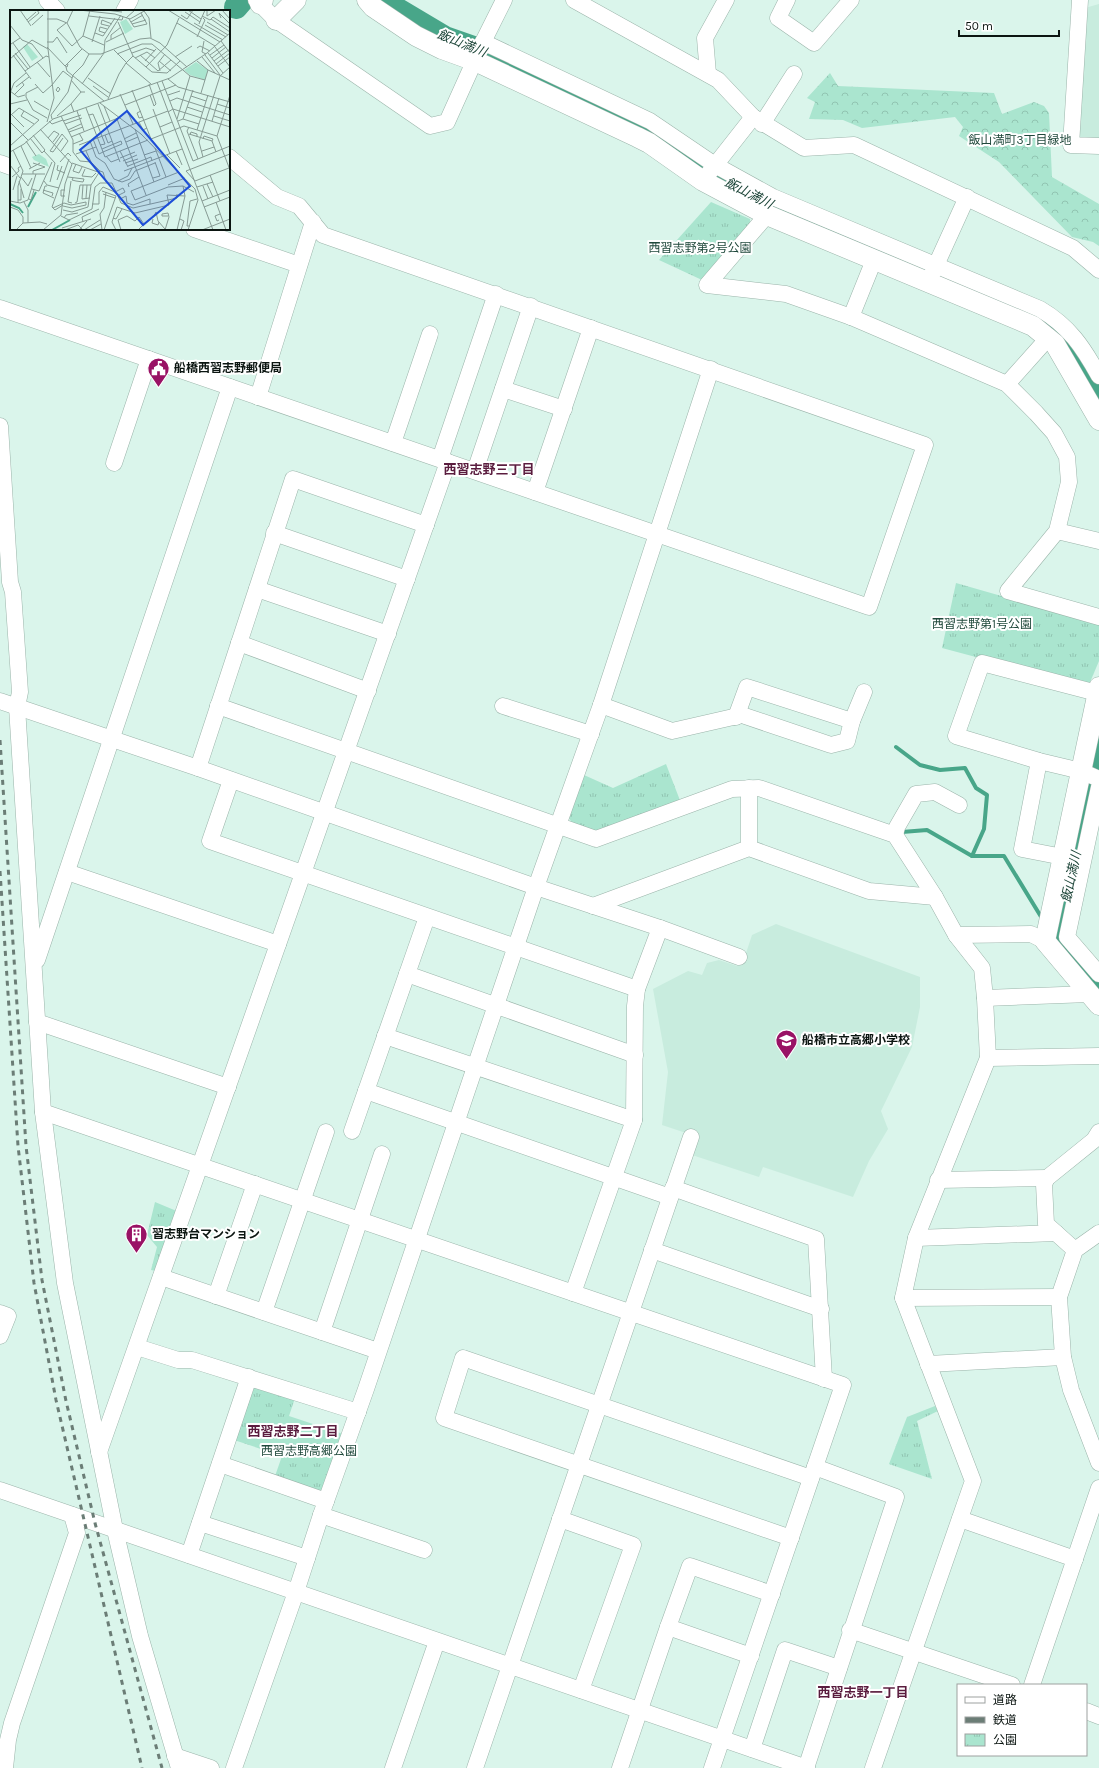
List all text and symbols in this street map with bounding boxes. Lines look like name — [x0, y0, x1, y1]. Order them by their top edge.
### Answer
inset map — [10, 10, 230, 230]
scale bar — [959, 12, 1059, 38]
text: 50 m — [965, 19, 993, 33]
water label: 飯山満川 — [435, 26, 491, 60]
park label: 飯山満町3丁目緑地 — [968, 133, 1072, 147]
water label: 飯山満川 — [722, 175, 777, 212]
park label: 西習志野第2号公園 — [649, 241, 751, 255]
public building icon: 船橋西習志野郵便局 — [146, 355, 172, 388]
place label: 船橋西習志野郵便局 — [174, 361, 282, 375]
district label: 西習志野三丁目 — [443, 462, 535, 477]
park label: 西習志野第1号公園 — [932, 617, 1032, 631]
water label: 飯山満川 — [1058, 848, 1084, 904]
school or university icon: 船橋市立高郷小学校 — [773, 1027, 799, 1060]
place label: 船橋市立高郷小学校 — [802, 1033, 910, 1047]
building icon: 習志野台マンション — [123, 1221, 149, 1254]
place label: 習志野台マンション — [152, 1227, 260, 1241]
district label: 西習志野二丁目 — [247, 1424, 339, 1439]
park label: 西習志野高郷公園 — [261, 1444, 357, 1458]
legend — [957, 1684, 1087, 1756]
district label: 西習志野一丁目 — [817, 1685, 909, 1700]
text: 道路 — [993, 1693, 1017, 1707]
text: 鉄道 — [993, 1713, 1017, 1727]
text: 公園 — [993, 1733, 1017, 1747]

